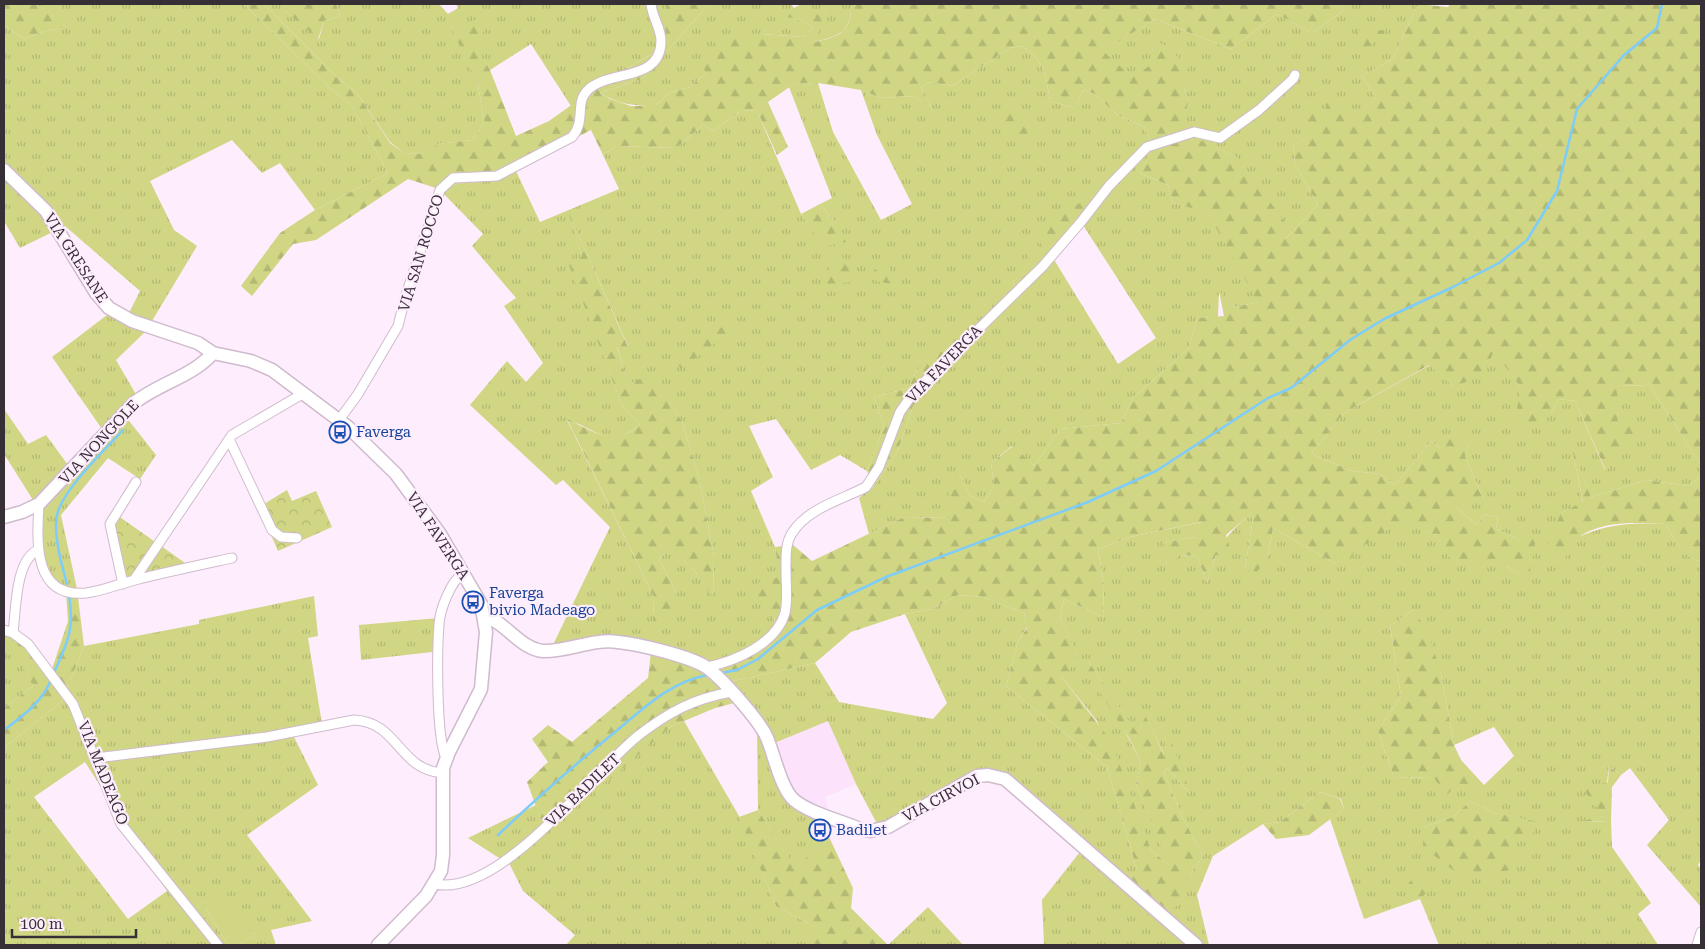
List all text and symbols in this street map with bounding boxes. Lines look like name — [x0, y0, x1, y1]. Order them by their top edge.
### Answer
street label: VIA SAN ROCCO — [395, 192, 447, 314]
street label: VIA GRESANE — [40, 210, 112, 306]
street label: VIA FAVERGA — [902, 321, 986, 407]
street label: VIA NONGOLE — [55, 396, 143, 488]
bus stop icon: Faverga — [328, 420, 352, 444]
place label: Faverga — [356, 423, 411, 441]
street label: VIA FAVERGA — [403, 489, 473, 584]
place label: Faverga bivio Madeago — [489, 584, 595, 619]
bus stop icon: Faverga bivio Madeago — [461, 590, 485, 614]
street label: VIA MADEAGO — [74, 719, 132, 828]
street label: VIA BADILET — [542, 750, 624, 830]
street label: VIA CIRVOI — [899, 770, 983, 826]
bus stop icon: Badilet — [808, 818, 832, 842]
place label: Badilet — [836, 821, 887, 839]
scale bar — [12, 906, 136, 938]
text: 100 m — [20, 915, 63, 933]

